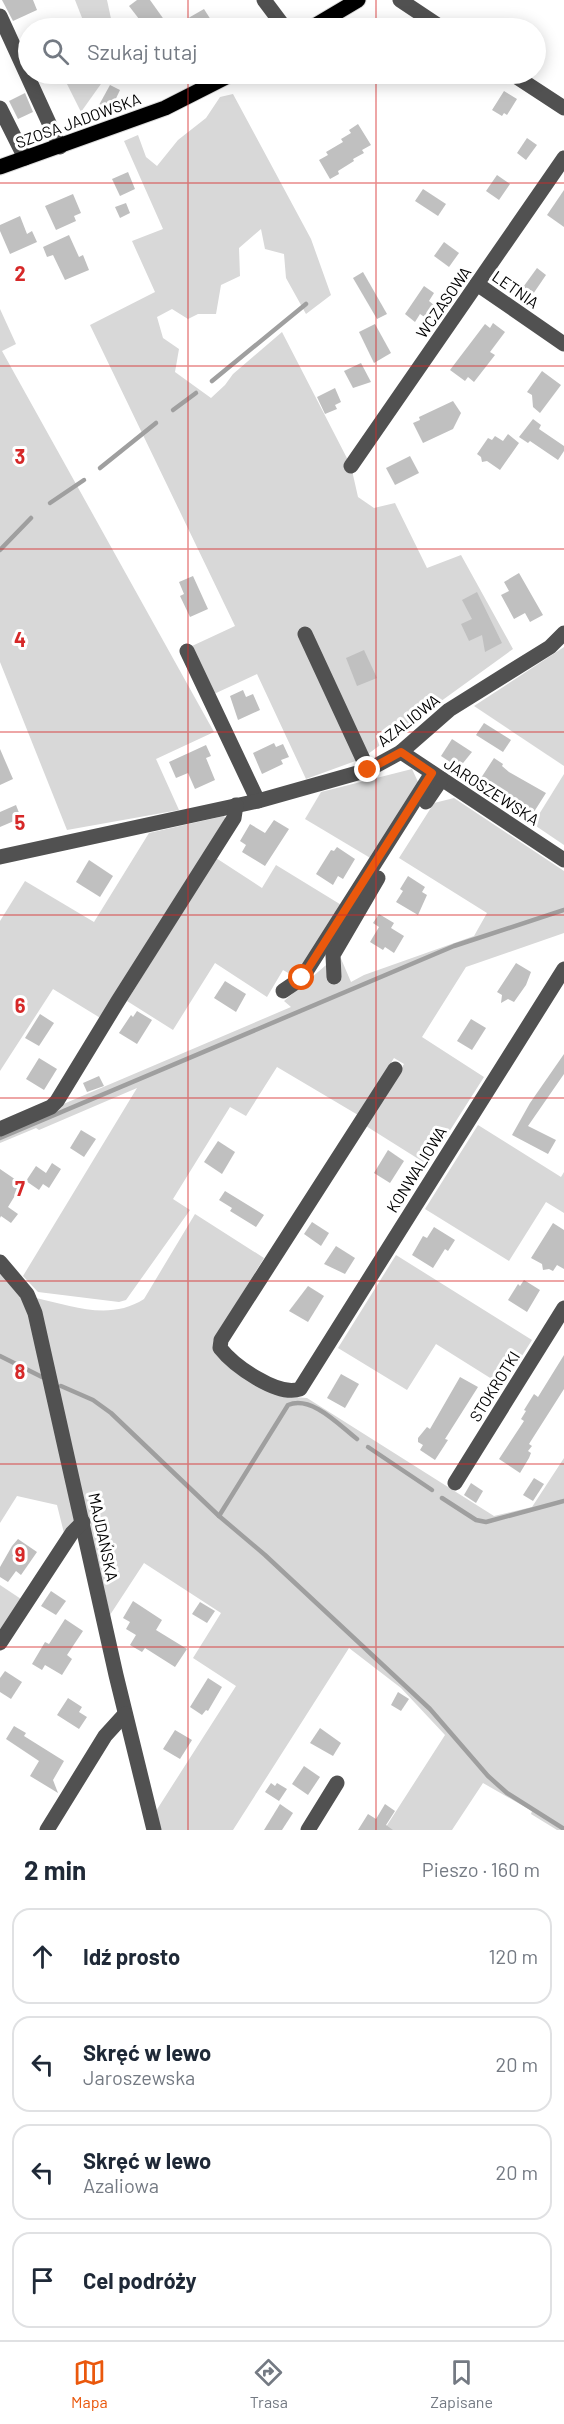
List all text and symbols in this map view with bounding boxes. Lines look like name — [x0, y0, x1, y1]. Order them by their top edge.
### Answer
search box — [18, 18, 546, 84]
icon: search — [39, 35, 72, 68]
text: Szukaj tutaj — [87, 38, 198, 64]
street label: SZOSA JADOWSKA — [13, 88, 144, 152]
text: 2 — [14, 261, 26, 285]
street label: WCZASOWA — [411, 262, 475, 341]
street label: LETNIA — [489, 266, 543, 312]
text: 3 — [15, 444, 25, 468]
text: 4 — [14, 627, 26, 651]
street label: AZALIOWA — [373, 690, 443, 750]
street label: JAROSZEWSKA — [441, 753, 543, 829]
route end — [354, 756, 380, 782]
text: 5 — [15, 810, 26, 834]
route start — [288, 964, 314, 990]
text: 6 — [15, 993, 26, 1017]
street label: KONWALIOWA — [382, 1122, 450, 1216]
text: 7 — [15, 1176, 25, 1200]
street label: STOKROTKI — [465, 1347, 523, 1425]
text: 8 — [15, 1359, 26, 1383]
street label: MAJDAŃSKA — [85, 1491, 123, 1583]
text: 9 — [15, 1542, 25, 1566]
text: 2 min — [24, 1854, 86, 1885]
text: Pieszo · 160 m — [422, 1857, 540, 1881]
icon: ahead — [26, 1940, 59, 1973]
text: Idź prosto — [83, 1943, 180, 1969]
text: 120 m — [488, 1944, 538, 1968]
text: Skręć w lewo — [83, 2039, 211, 2065]
icon: left — [26, 2048, 59, 2081]
text: 20 m — [495, 2052, 538, 2076]
text: Jaroszewska — [83, 2065, 195, 2089]
text: Skręć w lewo — [83, 2147, 211, 2173]
icon: left — [26, 2156, 59, 2189]
text: 20 m — [495, 2160, 538, 2184]
text: Azaliowa — [83, 2173, 159, 2197]
icon: arrive — [26, 2264, 59, 2297]
text: Cel podróży — [83, 2267, 197, 2293]
tab: Mapa — [71, 2356, 108, 2411]
tab: Trasa — [250, 2356, 288, 2411]
tab: Zapisane — [430, 2356, 493, 2411]

